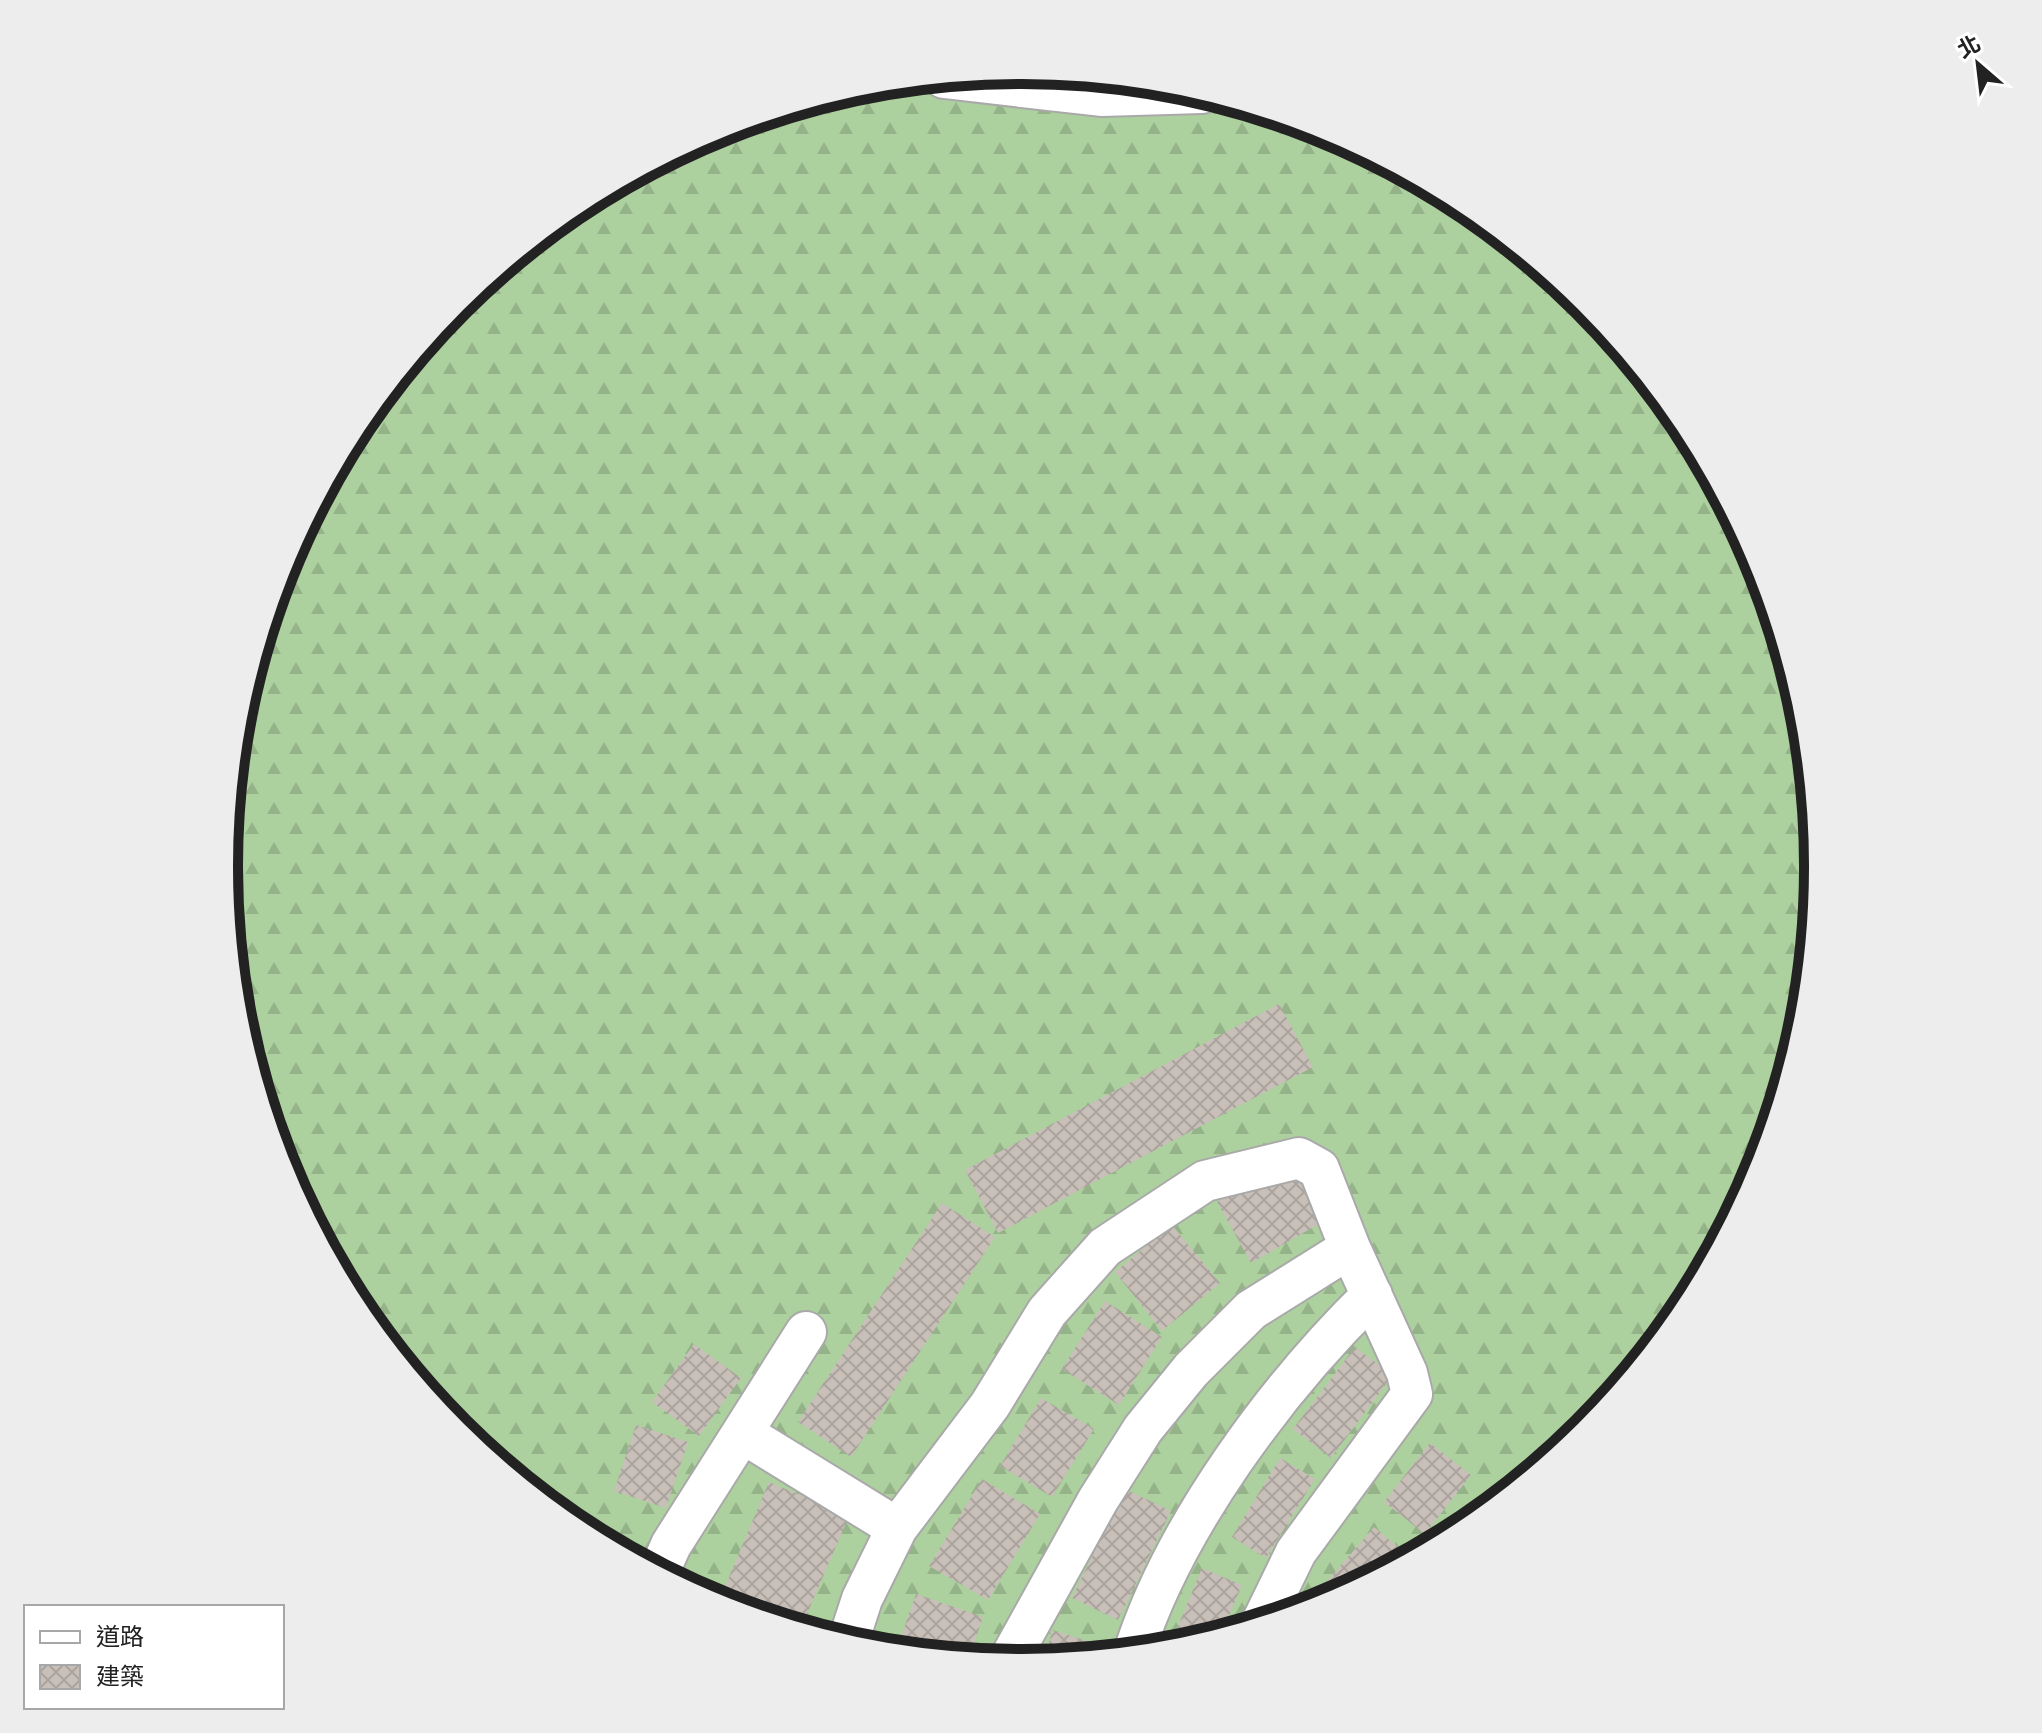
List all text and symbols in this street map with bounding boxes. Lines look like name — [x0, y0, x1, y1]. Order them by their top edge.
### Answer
north arrow — [1938, 24, 2018, 104]
text: 北 — [1953, 30, 1984, 62]
legend — [24, 1605, 284, 1709]
text: 道路 — [96, 1623, 144, 1650]
text: 建築 — [96, 1663, 144, 1690]

